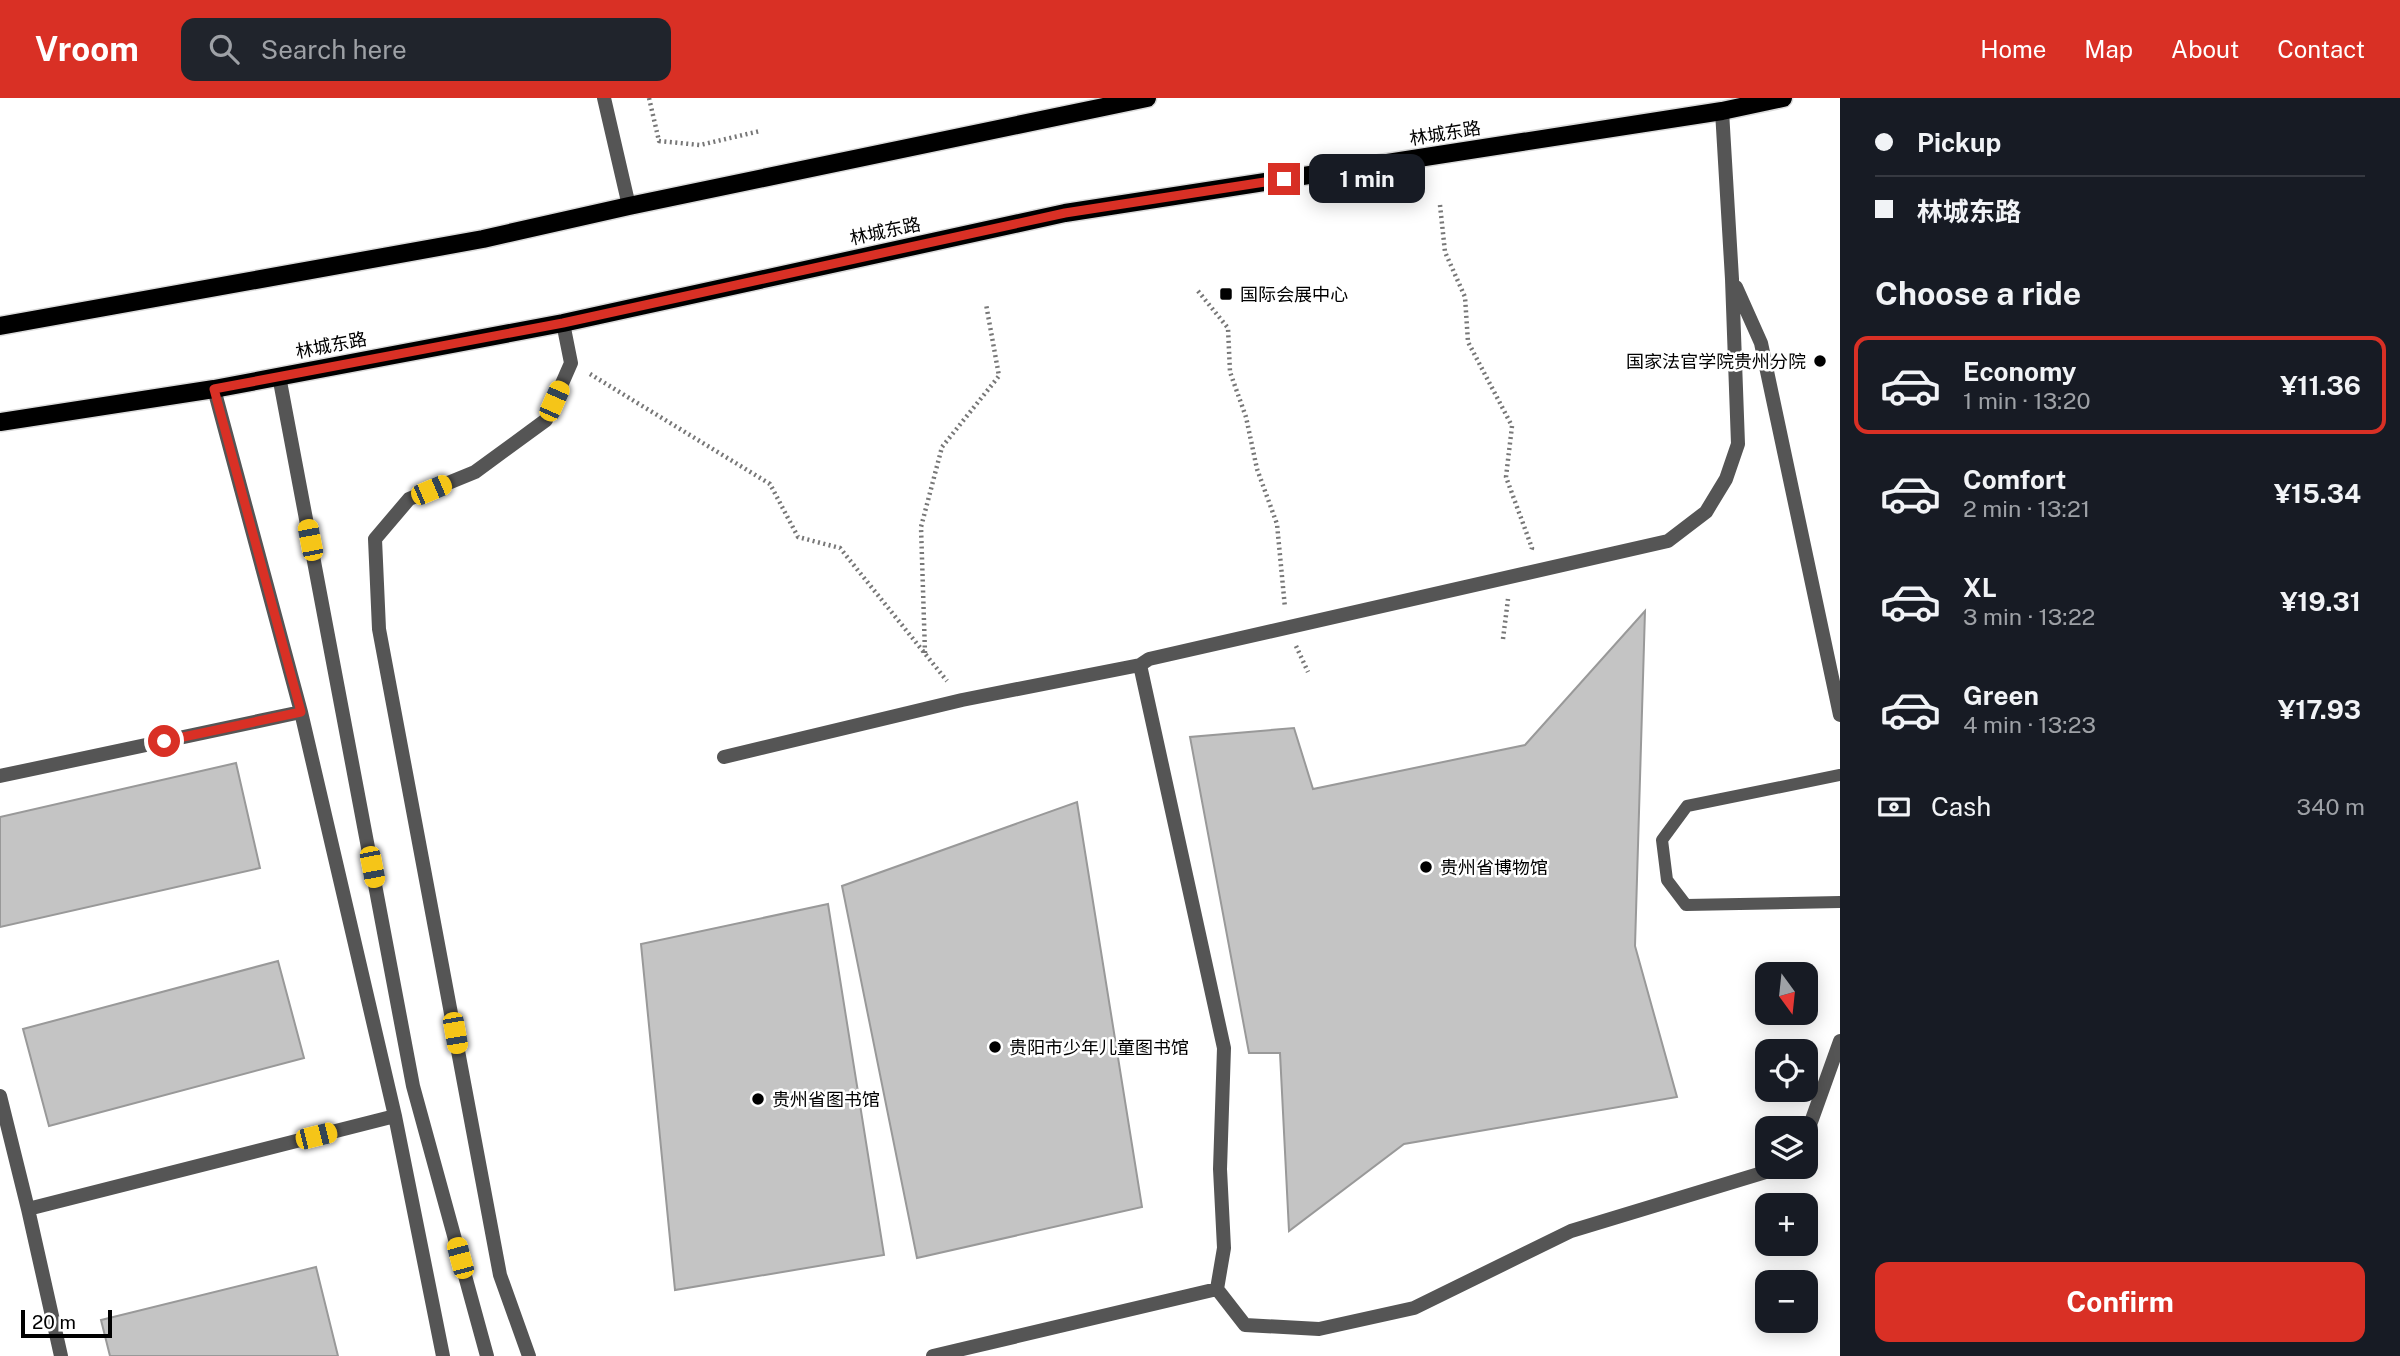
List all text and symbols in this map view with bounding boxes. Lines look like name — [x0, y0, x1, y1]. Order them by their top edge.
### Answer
search box — [181, 18, 671, 81]
text: Vroom — [35, 30, 139, 68]
icon: search — [205, 30, 243, 68]
text: Search here — [261, 34, 407, 65]
text: Home — [1980, 35, 2046, 63]
text: Map — [2084, 35, 2133, 63]
text: About — [2171, 35, 2239, 63]
text: Contact — [2277, 35, 2365, 63]
street label: 林城东路 — [1408, 117, 1482, 149]
text: Pickup — [1917, 127, 2001, 158]
callout: 1 min — [1308, 154, 1424, 204]
route end — [1268, 163, 1300, 195]
text: 1 min — [1339, 165, 1395, 192]
text: 林城东路 — [1917, 196, 2021, 227]
street label: 林城东路 — [848, 213, 922, 249]
text: Choose a ride — [1875, 275, 2081, 312]
place label: 国际会展中心 — [1240, 284, 1348, 305]
marker: 国际会展中心 — [1218, 286, 1234, 302]
street label: 林城东路 — [294, 328, 368, 362]
place label: 国家法官学院贵州分院 — [1626, 351, 1806, 372]
marker: 国家法官学院贵州分院 — [1812, 353, 1828, 369]
icon: car — [1879, 354, 1942, 417]
text: Economy — [1963, 356, 2076, 387]
text: ¥11.36 — [2280, 370, 2361, 401]
car — [536, 378, 573, 424]
text: 1 min · 13:20 — [1963, 387, 2091, 414]
icon: car — [1879, 462, 1942, 525]
text: Comfort — [1963, 464, 2066, 495]
car — [408, 472, 455, 508]
text: ¥15.34 — [2274, 478, 2361, 509]
text: 2 min · 13:21 — [1963, 495, 2090, 522]
car — [296, 517, 325, 563]
icon: car — [1879, 570, 1942, 633]
text: XL — [1963, 572, 1997, 603]
text: ¥19.31 — [2280, 586, 2361, 617]
text: 3 min · 13:22 — [1963, 603, 2095, 630]
icon: car — [1879, 678, 1942, 741]
text: Green — [1963, 680, 2039, 711]
text: ¥17.93 — [2278, 694, 2361, 725]
text: 4 min · 13:23 — [1963, 711, 2096, 738]
route start — [148, 725, 180, 757]
icon: cash — [1875, 788, 1913, 826]
text: Cash — [1931, 791, 1991, 822]
text: 340 m — [2297, 793, 2365, 820]
car — [358, 844, 387, 890]
place label: 贵州省博物馆 — [1440, 857, 1548, 878]
marker: 贵州省博物馆 — [1418, 859, 1434, 875]
north arrow — [1755, 962, 1818, 1026]
map controls — [1755, 962, 1818, 1333]
car — [442, 1010, 469, 1056]
place label: 贵阳市少年儿童图书馆 — [1009, 1037, 1189, 1058]
marker: 贵阳市少年儿童图书馆 — [987, 1039, 1003, 1055]
button: locate — [1755, 1039, 1818, 1102]
place label: 贵州省图书馆 — [772, 1089, 880, 1110]
marker: 贵州省图书馆 — [750, 1091, 766, 1107]
button: layers — [1755, 1116, 1818, 1179]
car — [294, 1121, 339, 1151]
button: + — [1755, 1193, 1818, 1256]
car — [445, 1235, 476, 1281]
button: Confirm — [1875, 1262, 2365, 1342]
button: − — [1755, 1270, 1818, 1333]
scale bar — [21, 1307, 112, 1339]
text: 20 m — [32, 1311, 76, 1333]

